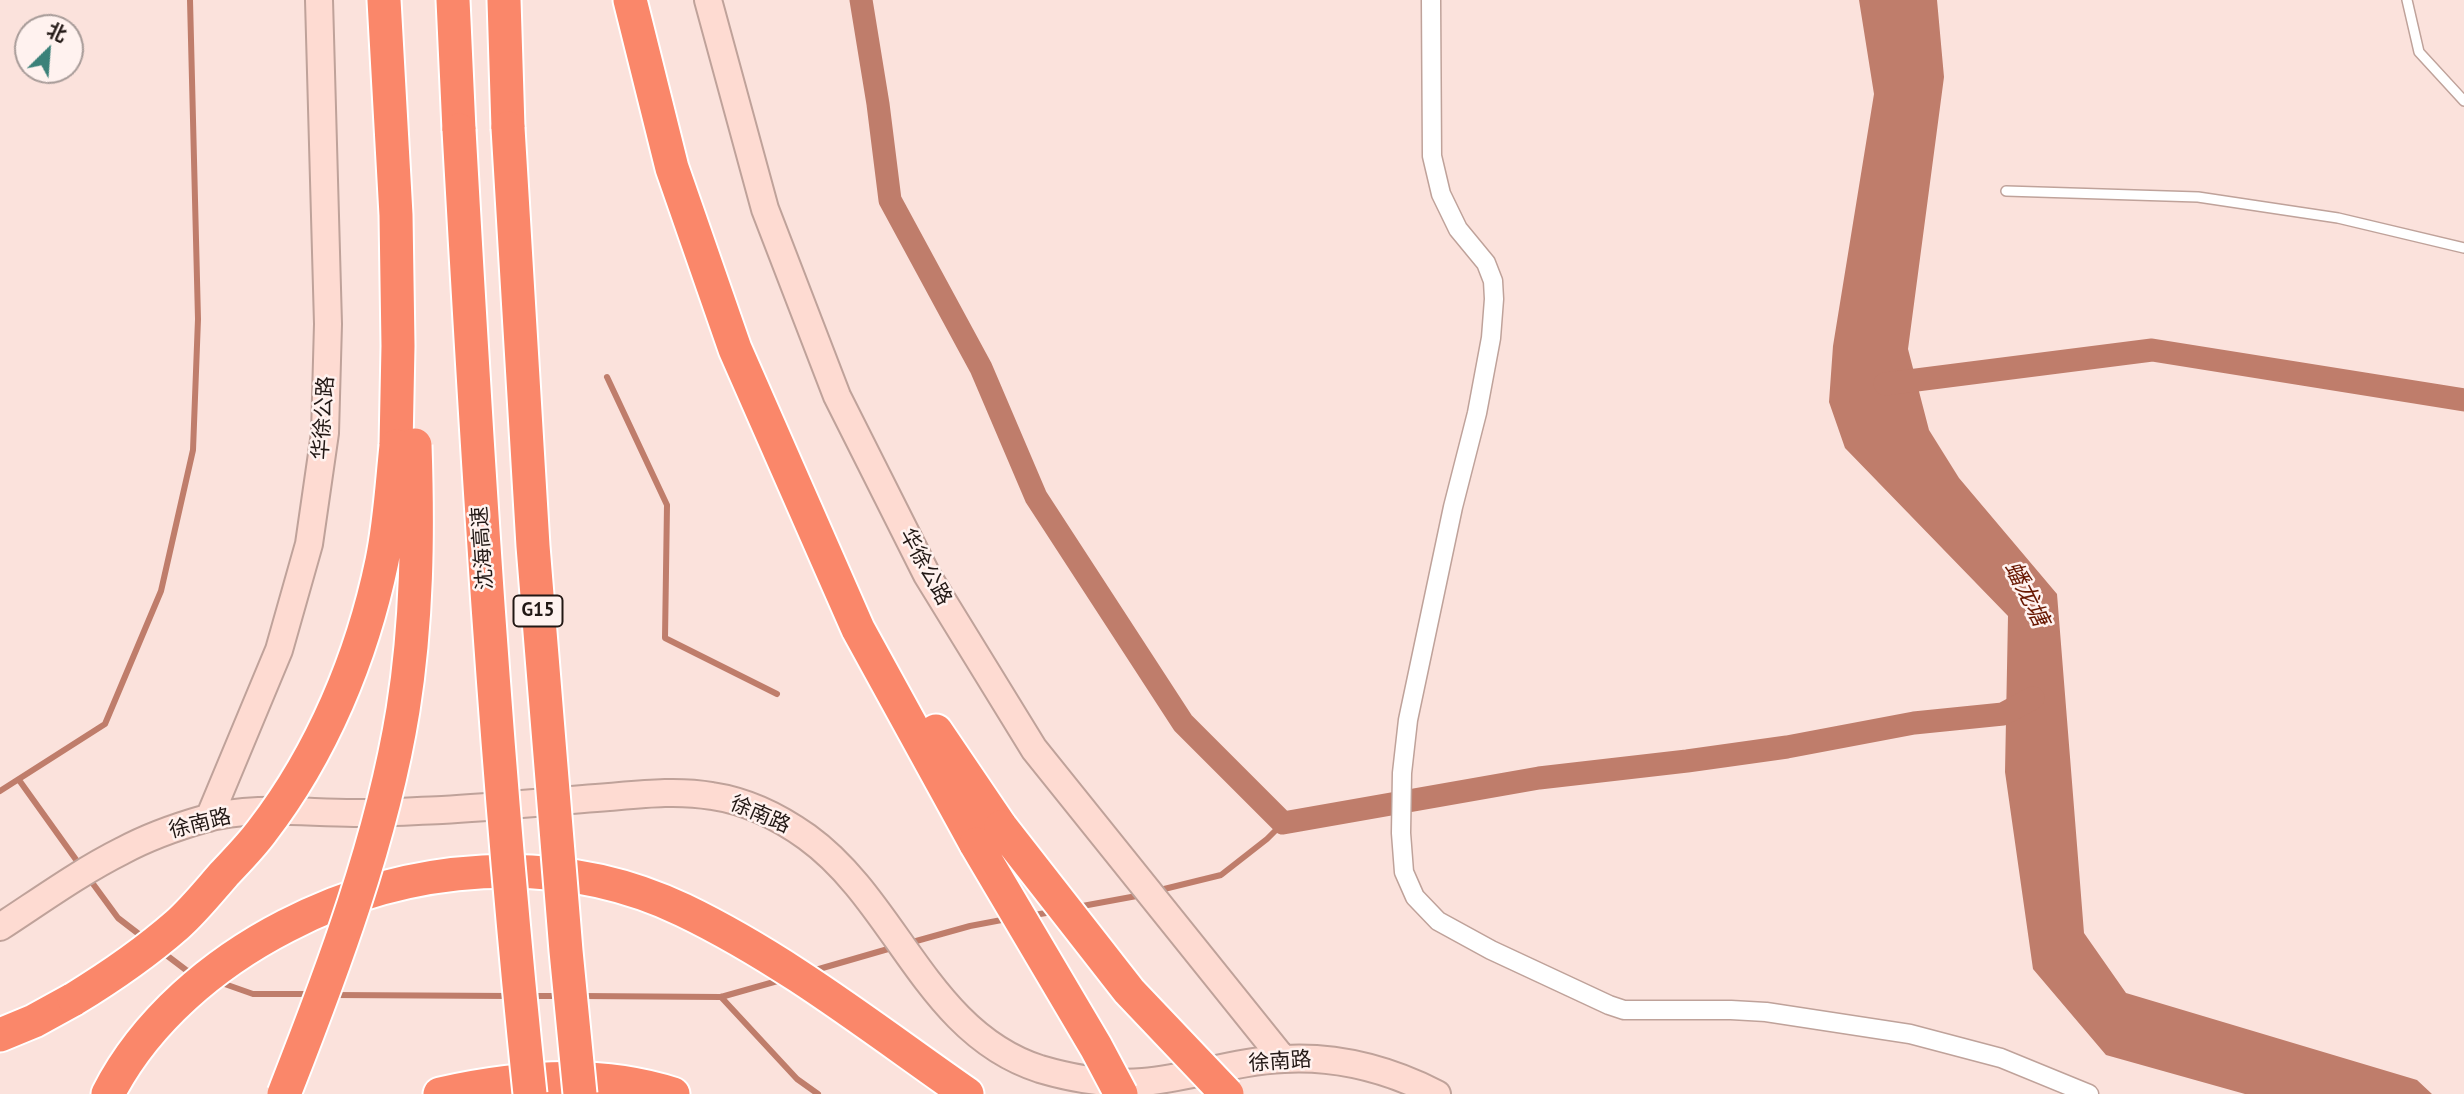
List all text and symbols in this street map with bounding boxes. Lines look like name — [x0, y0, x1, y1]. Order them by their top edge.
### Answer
north arrow — [14, 14, 84, 84]
text: 北 — [43, 17, 71, 47]
street label: 华徐公路 — [309, 375, 339, 461]
street label: 沈海高速 — [468, 505, 498, 591]
street label: 华徐公路 — [894, 524, 956, 610]
water label: 蟠龙塘 — [1998, 557, 2054, 631]
road number: G15 — [514, 596, 562, 626]
street label: 徐南路 — [726, 791, 794, 839]
street label: 徐南路 — [166, 804, 234, 844]
street label: 徐南路 — [1248, 1047, 1312, 1077]

